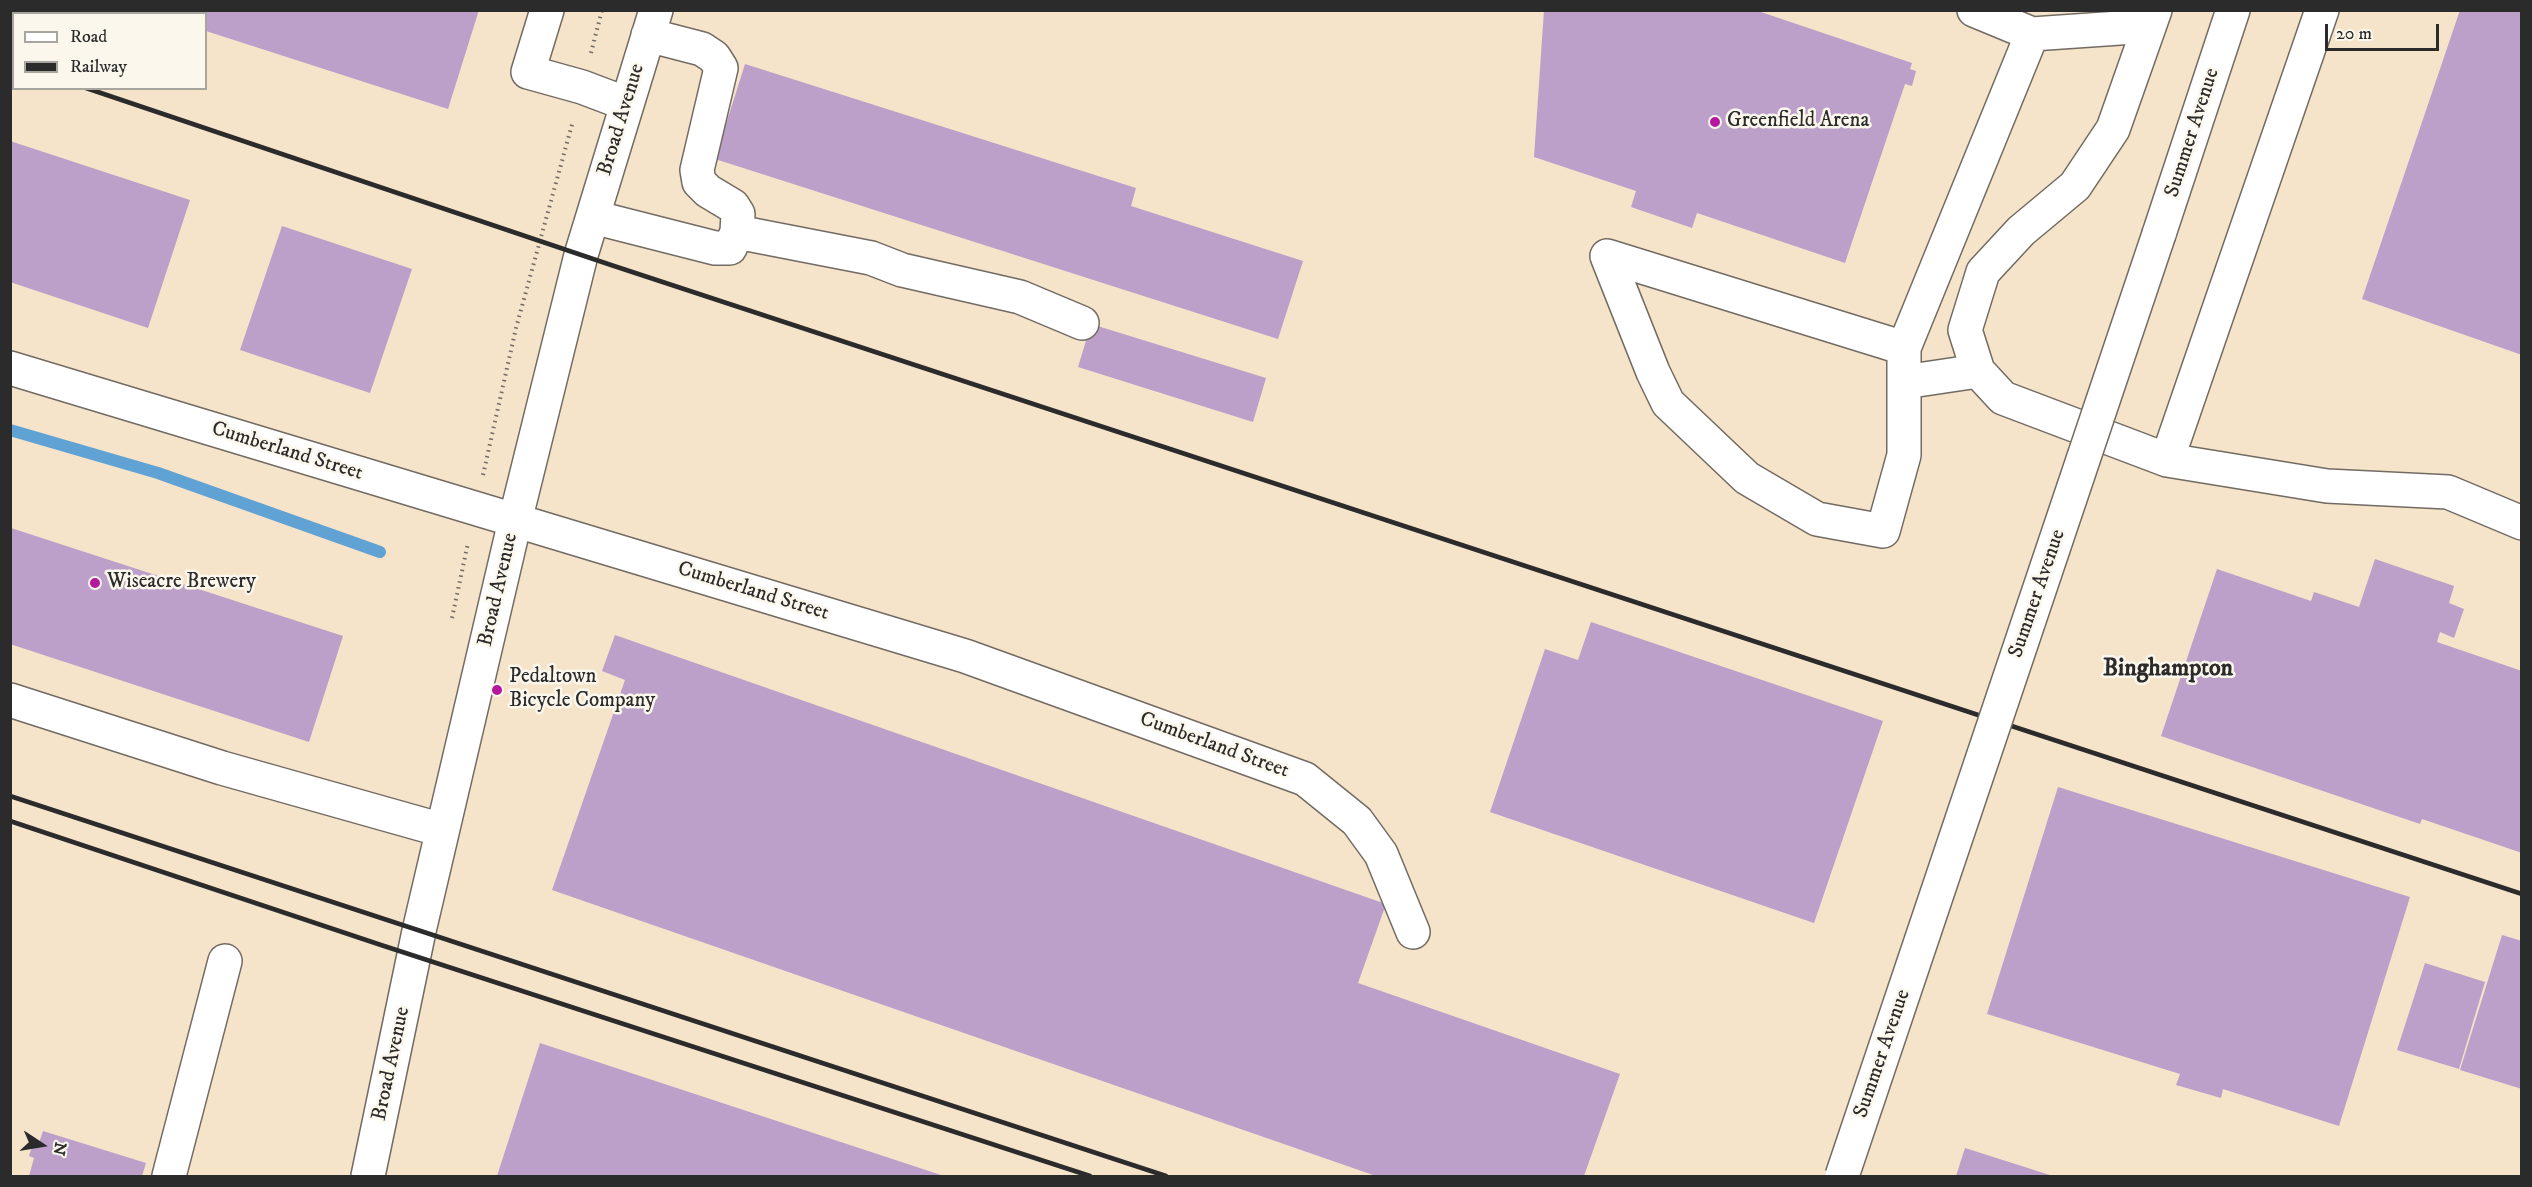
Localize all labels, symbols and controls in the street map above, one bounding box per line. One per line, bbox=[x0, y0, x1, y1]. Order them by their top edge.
legend bbox=[12, 12, 207, 90]
scale bar bbox=[2328, 12, 2442, 50]
text: 20 m bbox=[2336, 23, 2372, 45]
text: Road bbox=[70, 26, 107, 48]
text: Railway bbox=[70, 56, 127, 78]
street label: Broad Avenue bbox=[593, 61, 651, 179]
street label: Summer Avenue bbox=[2160, 65, 2226, 201]
place label: Greenfield Arena bbox=[1727, 109, 1869, 135]
marker: Greenfield Arena bbox=[1708, 115, 1722, 129]
street label: Cumberland Street bbox=[208, 417, 366, 487]
street label: Summer Avenue bbox=[2004, 526, 2072, 662]
street label: Broad Avenue bbox=[474, 531, 524, 649]
street label: Cumberland Street bbox=[674, 557, 832, 627]
place label: Wiseacre Brewery bbox=[107, 570, 256, 596]
marker: Wiseacre Brewery bbox=[88, 576, 102, 590]
district label: Binghampton bbox=[2103, 656, 2233, 684]
place label: Pedaltown Bicycle Company bbox=[509, 665, 655, 715]
marker: Pedaltown Bicycle Company bbox=[490, 683, 504, 697]
street label: Cumberland Street bbox=[1136, 707, 1292, 785]
street label: Summer Avenue bbox=[1849, 986, 1917, 1122]
street label: Broad Avenue bbox=[368, 1005, 416, 1123]
north arrow bbox=[12, 1115, 72, 1175]
text: N bbox=[48, 1140, 71, 1157]

